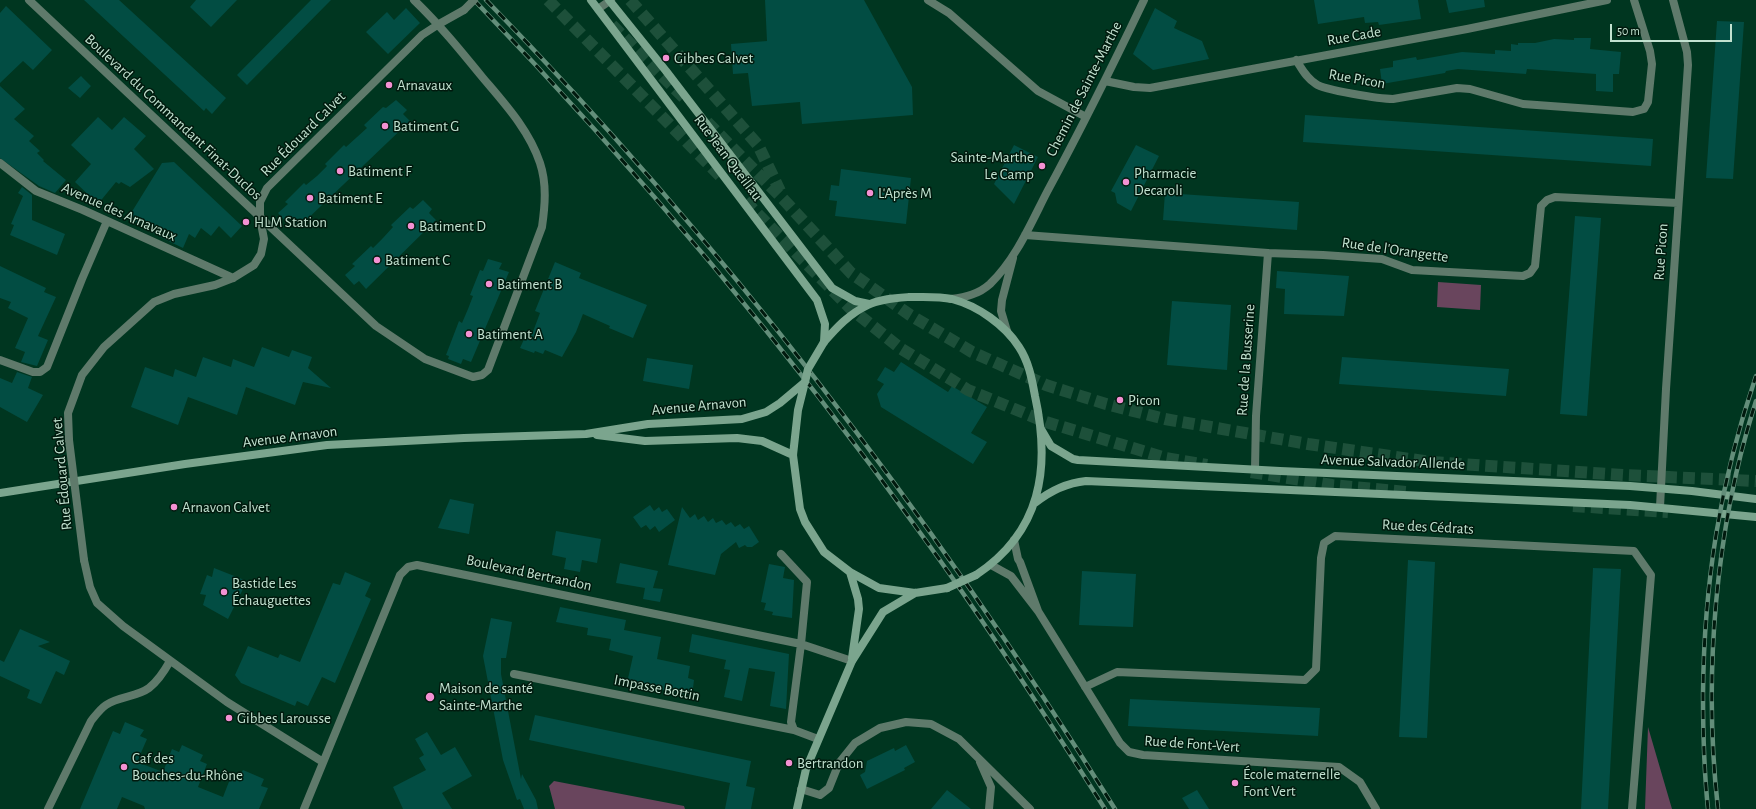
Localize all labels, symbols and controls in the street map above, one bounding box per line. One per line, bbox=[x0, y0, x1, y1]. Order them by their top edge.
scale bar bbox=[1612, 16, 1734, 42]
street label: Chemin de Sainte-Marthe bbox=[1042, 19, 1126, 159]
street label: Rue Cade bbox=[1326, 22, 1382, 50]
text: 50 m bbox=[1617, 25, 1640, 37]
street label: Boulevard du Commandant Finat-Duclos bbox=[81, 30, 265, 204]
place label: Gibbes Calvet bbox=[674, 49, 753, 67]
marker: Gibbes Calvet bbox=[661, 53, 671, 63]
street label: Rue Picon bbox=[1327, 65, 1387, 93]
place label: Arnavaux bbox=[397, 76, 452, 94]
marker: Arnavaux bbox=[384, 80, 394, 90]
street label: Rue Édouard Calvet bbox=[257, 88, 349, 180]
street label: Rue Jean Queillau bbox=[690, 111, 766, 205]
place label: Batiment G bbox=[393, 117, 459, 135]
marker: Batiment G bbox=[380, 121, 390, 131]
place label: Sainte-Marthe Le Camp bbox=[950, 148, 1034, 183]
marker: Sainte-Marthe Le Camp bbox=[1037, 161, 1047, 171]
place label: Batiment F bbox=[348, 162, 412, 180]
place label: Pharmacie Decaroli bbox=[1134, 164, 1196, 199]
marker: Batiment F bbox=[335, 166, 345, 176]
marker: Pharmacie Decaroli bbox=[1121, 177, 1131, 187]
street label: Avenue des Arnavaux bbox=[59, 179, 179, 245]
place label: L'Après M bbox=[878, 184, 932, 202]
marker: L'Après M bbox=[865, 188, 875, 198]
place label: Batiment E bbox=[318, 189, 383, 207]
marker: Batiment E bbox=[305, 193, 315, 203]
place label: HLM Station bbox=[254, 213, 327, 231]
marker: HLM Station bbox=[241, 217, 251, 227]
place label: Batiment D bbox=[419, 217, 486, 235]
marker: Batiment D bbox=[406, 221, 416, 231]
street label: Rue Picon bbox=[1650, 223, 1672, 281]
street label: Rue de l'Orangette bbox=[1341, 234, 1449, 266]
place label: Batiment C bbox=[385, 251, 450, 269]
marker: Batiment C bbox=[372, 255, 382, 265]
place label: Batiment B bbox=[497, 275, 562, 293]
marker: Batiment B bbox=[484, 279, 494, 289]
street label: Rue de la Busserine bbox=[1233, 303, 1259, 417]
place label: Batiment A bbox=[477, 325, 543, 343]
marker: Batiment A bbox=[464, 329, 474, 339]
place label: Picon bbox=[1128, 391, 1160, 409]
street label: Avenue Arnavon bbox=[651, 393, 747, 419]
marker: Picon bbox=[1115, 395, 1125, 405]
street label: Rue Édouard Calvet bbox=[48, 417, 76, 531]
street label: Avenue Arnavon bbox=[242, 422, 338, 452]
street label: Avenue Salvador Allende bbox=[1321, 450, 1465, 474]
place label: Arnavon Calvet bbox=[182, 498, 270, 516]
marker: Arnavon Calvet bbox=[169, 502, 179, 512]
street label: Rue des Cédrats bbox=[1382, 516, 1474, 538]
street label: Boulevard Bertrandon bbox=[465, 551, 593, 595]
place label: Bastide Les Échauguettes bbox=[232, 574, 311, 609]
marker: Bastide Les Échauguettes bbox=[219, 587, 229, 597]
street label: Impasse Bottin bbox=[613, 671, 701, 705]
place label: Maison de santé Sainte-Marthe bbox=[439, 679, 533, 714]
marker: Maison de santé Sainte-Marthe bbox=[424, 691, 436, 703]
place label: Gibbes Larousse bbox=[237, 709, 331, 727]
marker: Gibbes Larousse bbox=[224, 713, 234, 723]
street label: Rue de Font-Vert bbox=[1144, 732, 1240, 756]
place label: Caf des Bouches-du-Rhône bbox=[132, 749, 243, 784]
place label: Bertrandon bbox=[797, 754, 863, 772]
marker: Bertrandon bbox=[784, 758, 794, 768]
marker: Caf des Bouches-du-Rhône bbox=[119, 762, 129, 772]
place label: École maternelle Font Vert bbox=[1243, 765, 1340, 800]
marker: École maternelle Font Vert bbox=[1230, 778, 1240, 788]

